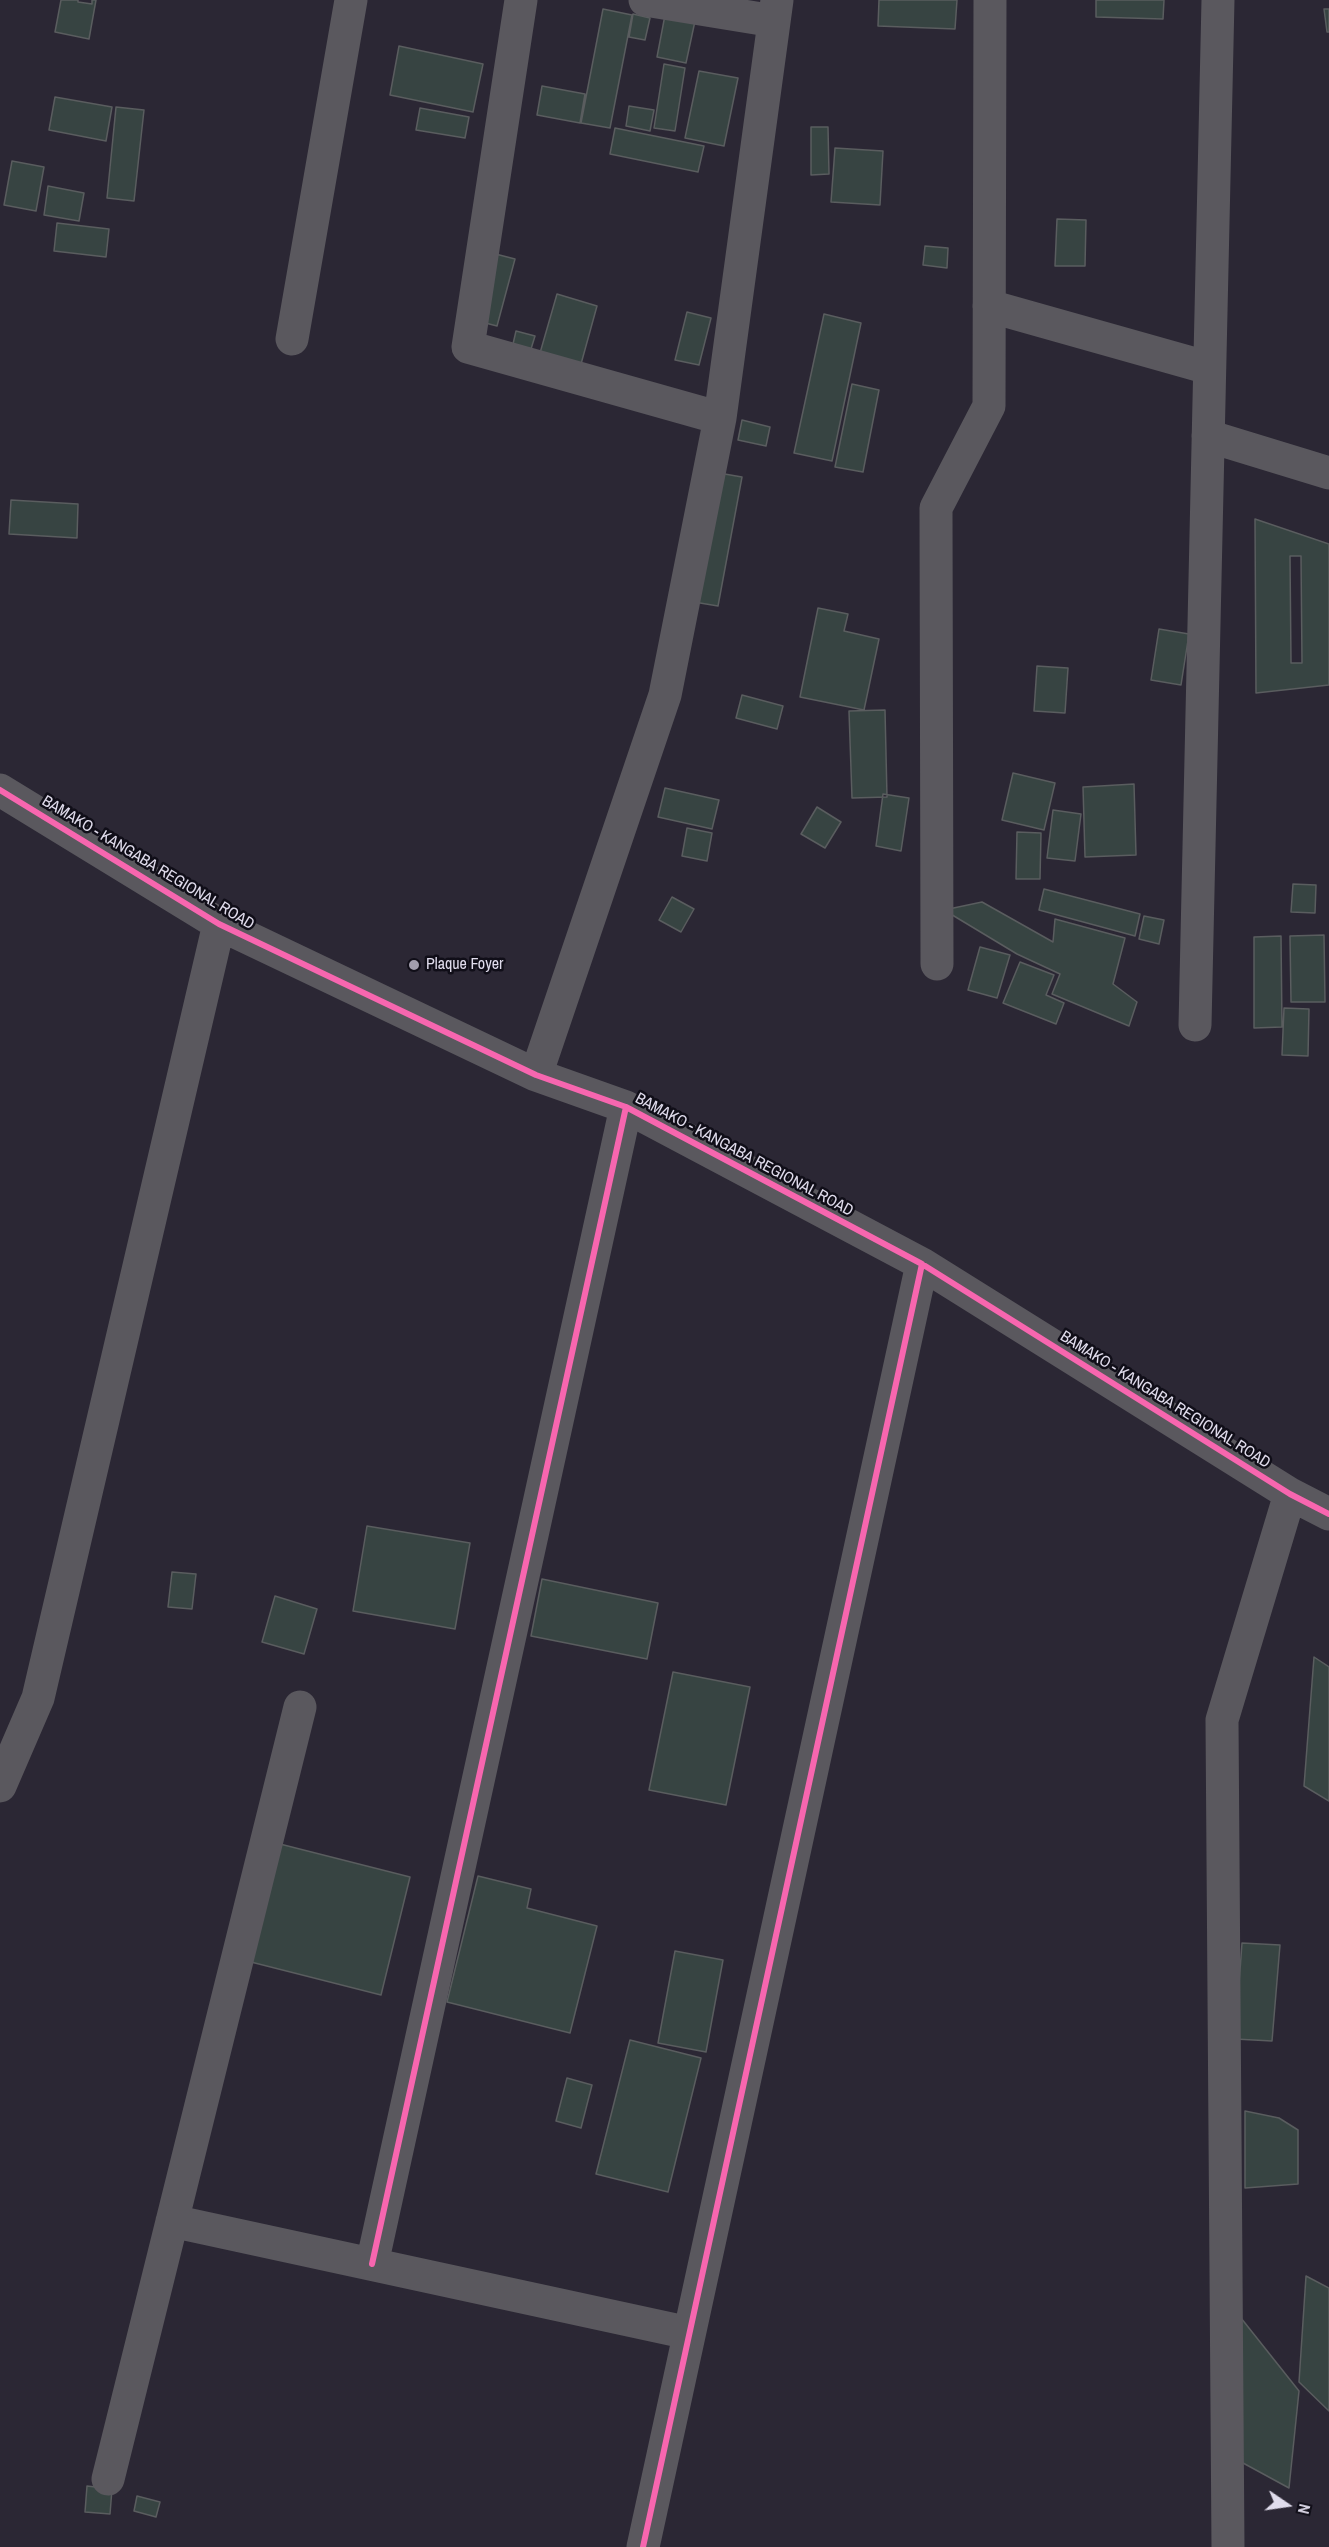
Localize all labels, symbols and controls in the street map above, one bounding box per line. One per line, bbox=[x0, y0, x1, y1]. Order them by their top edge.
street label: BAMAKO - KANGABA REGIONAL ROAD bbox=[38, 792, 258, 934]
place label: Plaque Foyer bbox=[426, 955, 503, 975]
marker: Plaque Foyer bbox=[407, 958, 421, 972]
street label: BAMAKO - KANGABA REGIONAL ROAD bbox=[632, 1089, 856, 1221]
street label: BAMAKO - KANGABA REGIONAL ROAD bbox=[1056, 1327, 1274, 1473]
north arrow bbox=[1257, 2475, 1317, 2535]
text: N bbox=[1293, 2502, 1316, 2516]

